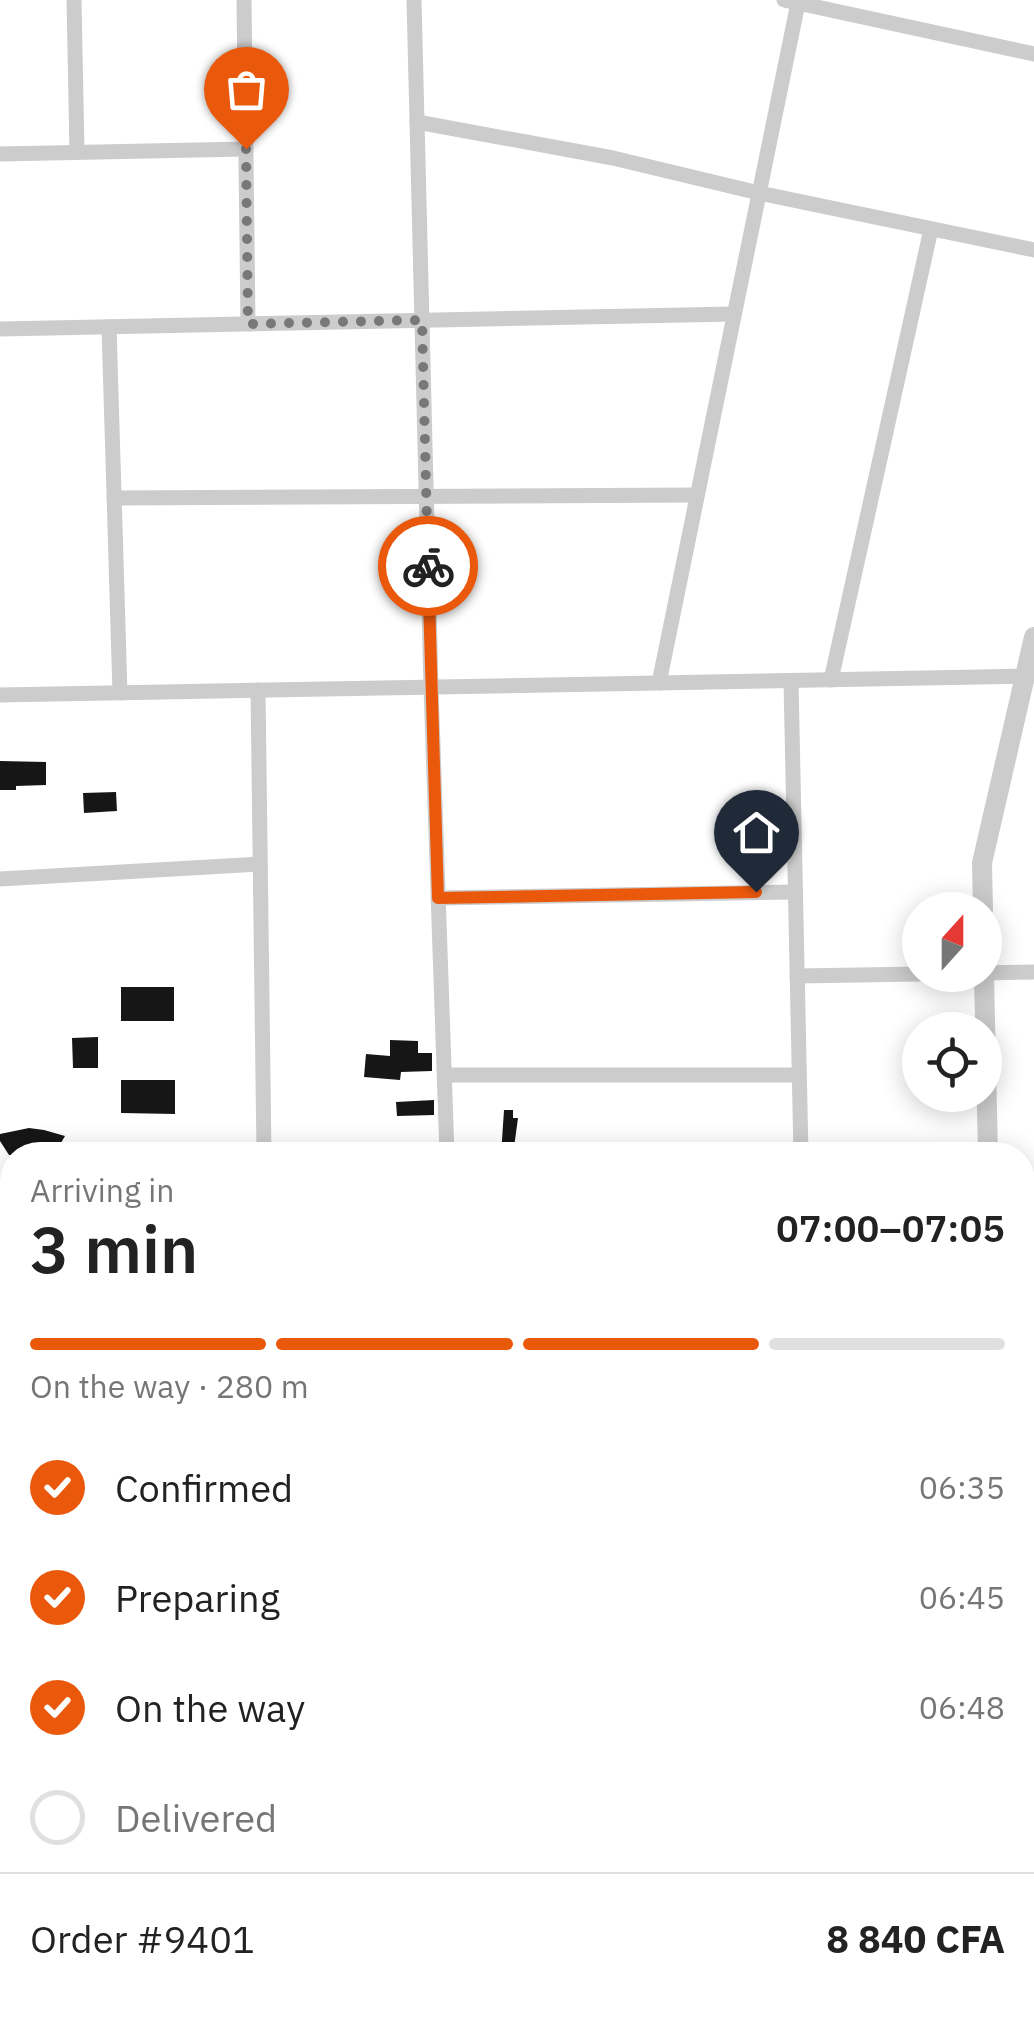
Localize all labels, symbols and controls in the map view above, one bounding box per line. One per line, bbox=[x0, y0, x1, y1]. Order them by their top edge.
pin bbox=[204, 47, 289, 150]
icon: bag bbox=[219, 62, 274, 117]
courier bbox=[378, 516, 478, 616]
icon: bike bbox=[401, 539, 456, 594]
pin bbox=[714, 790, 799, 893]
icon: home bbox=[729, 805, 784, 860]
north arrow bbox=[902, 892, 1002, 992]
map controls bbox=[902, 892, 1002, 1112]
button: locate bbox=[902, 1012, 1002, 1112]
text: Arriving in bbox=[30, 1169, 175, 1211]
text: 07:00–07:05 bbox=[776, 1203, 1005, 1252]
text: 3 min bbox=[30, 1206, 198, 1291]
text: On the way · 280 m bbox=[30, 1365, 309, 1407]
icon: check bbox=[30, 1460, 85, 1515]
text: Confirmed bbox=[115, 1463, 293, 1512]
text: 06:35 bbox=[919, 1466, 1005, 1508]
icon: check bbox=[30, 1570, 85, 1625]
text: Preparing bbox=[115, 1573, 280, 1622]
text: 06:45 bbox=[919, 1576, 1005, 1618]
icon: check bbox=[30, 1680, 85, 1735]
text: On the way bbox=[115, 1683, 305, 1732]
text: 06:48 bbox=[919, 1686, 1005, 1728]
text: Delivered bbox=[115, 1793, 277, 1842]
text: Order #9401 bbox=[30, 1914, 255, 1963]
text: 8 840 CFA bbox=[826, 1914, 1005, 1963]

